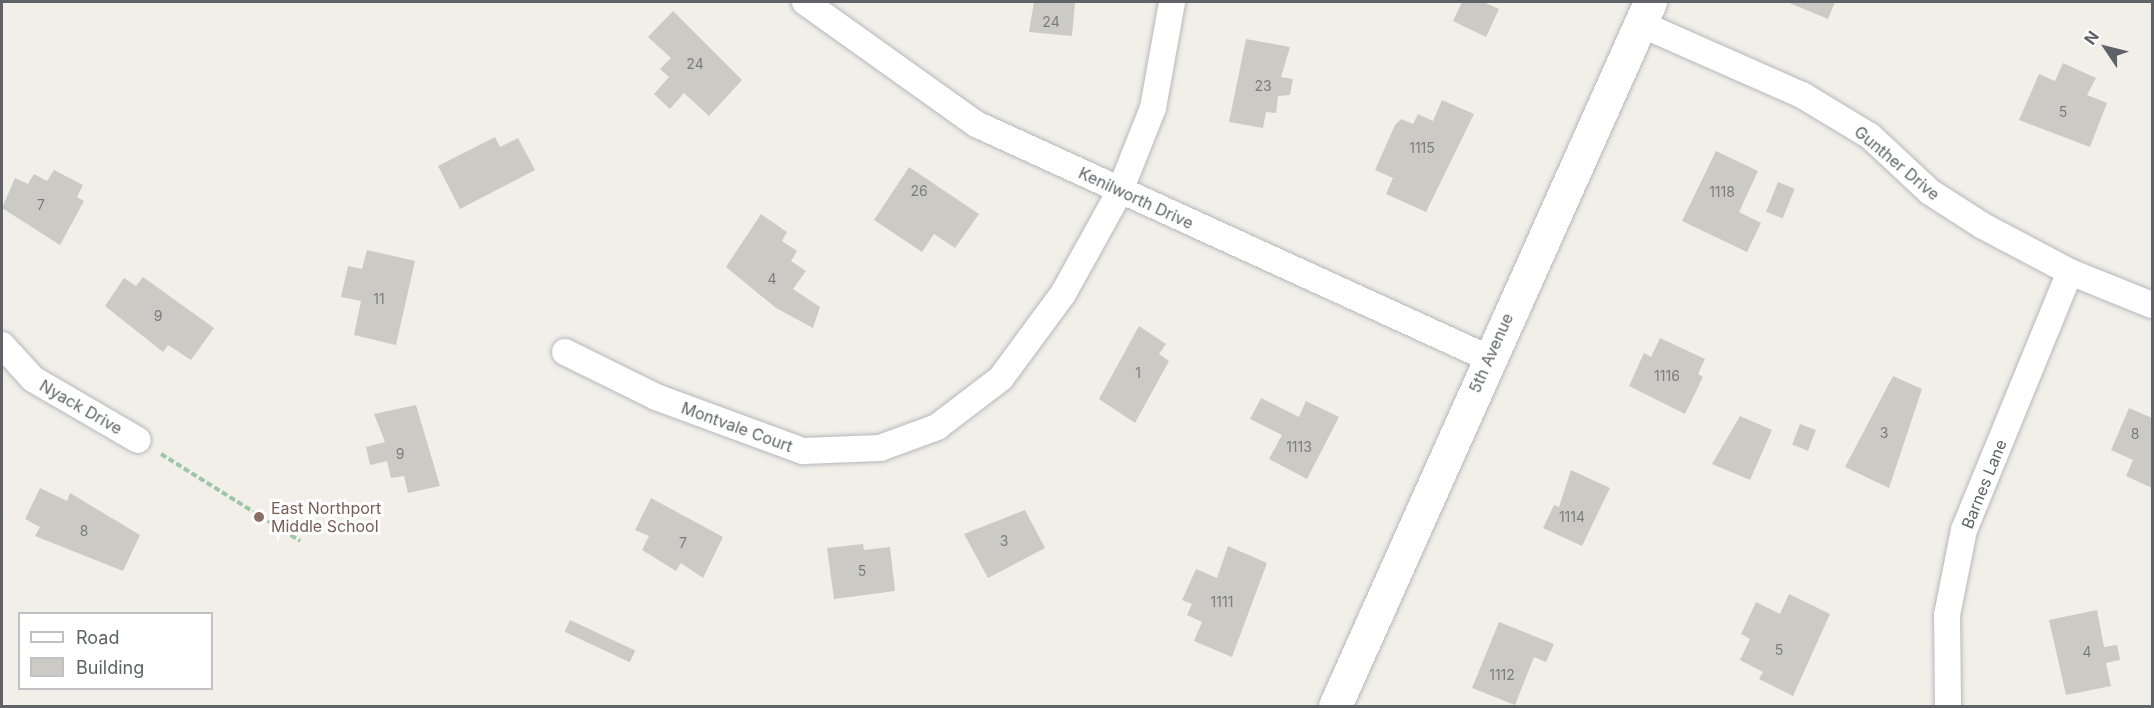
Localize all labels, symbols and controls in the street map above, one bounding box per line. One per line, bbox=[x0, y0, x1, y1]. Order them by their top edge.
house number: 24 bbox=[1042, 14, 1060, 30]
north arrow bbox=[2076, 18, 2136, 78]
text: N bbox=[2080, 27, 2103, 48]
house number: 24 bbox=[686, 56, 704, 72]
house number: 23 bbox=[1254, 78, 1272, 94]
house number: 5 bbox=[2059, 104, 2067, 120]
street label: Gunther Drive bbox=[1851, 122, 1943, 204]
house number: 1115 bbox=[1409, 140, 1435, 156]
street label: Kenilworth Drive bbox=[1076, 163, 1196, 233]
house number: 26 bbox=[910, 183, 928, 199]
house number: 1118 bbox=[1709, 184, 1735, 200]
house number: 7 bbox=[37, 197, 45, 213]
house number: 4 bbox=[767, 271, 777, 287]
house number: 11 bbox=[373, 291, 385, 307]
house number: 9 bbox=[154, 308, 162, 324]
street label: 5th Avenue bbox=[1465, 310, 1517, 396]
house number: 1 bbox=[1135, 365, 1141, 381]
house number: 1116 bbox=[1654, 368, 1680, 384]
street label: Nyack Drive bbox=[36, 376, 126, 438]
street label: Montvale Court bbox=[679, 398, 795, 456]
house number: 3 bbox=[1880, 425, 1888, 441]
house number: 8 bbox=[2131, 426, 2139, 442]
street label: Barnes Lane bbox=[1957, 437, 2011, 531]
house number: 1113 bbox=[1286, 439, 1312, 455]
house number: 9 bbox=[396, 446, 404, 462]
place label: East Northport Middle School bbox=[271, 498, 381, 536]
house number: 1114 bbox=[1559, 509, 1585, 525]
marker: East Northport Middle School bbox=[252, 510, 266, 524]
house number: 8 bbox=[80, 523, 88, 539]
house number: 3 bbox=[1000, 533, 1008, 549]
house number: 7 bbox=[679, 535, 687, 551]
house number: 5 bbox=[858, 563, 866, 579]
house number: 1111 bbox=[1211, 594, 1233, 610]
legend bbox=[18, 612, 213, 690]
text: Road bbox=[76, 627, 119, 648]
house number: 5 bbox=[1775, 642, 1783, 658]
house number: 4 bbox=[2082, 644, 2092, 660]
text: Building bbox=[76, 657, 144, 678]
house number: 1112 bbox=[1489, 667, 1515, 683]

